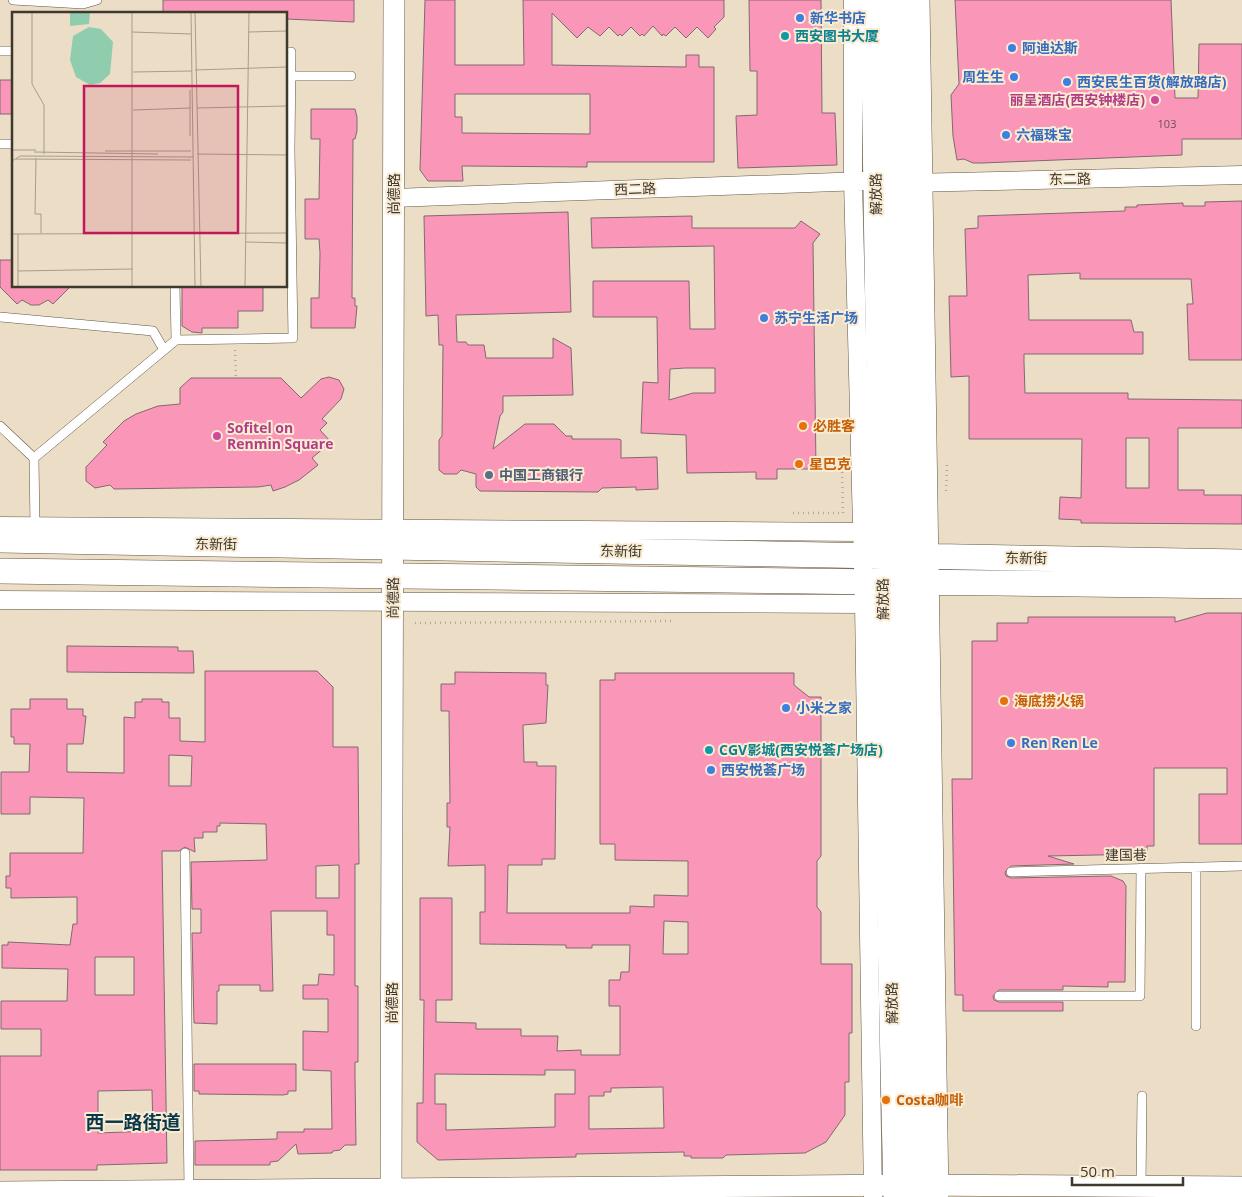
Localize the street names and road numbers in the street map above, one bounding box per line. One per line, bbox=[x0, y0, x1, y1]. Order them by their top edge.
street label: 东二路 bbox=[1049, 169, 1091, 188]
street label: 尚德路 bbox=[384, 173, 403, 215]
street label: 解放路 bbox=[866, 173, 885, 215]
street label: 西二路 bbox=[614, 178, 656, 199]
street label: 东新街 bbox=[195, 534, 237, 553]
street label: 东新街 bbox=[600, 541, 642, 560]
street label: 东新街 bbox=[1005, 548, 1047, 567]
street label: 尚德路 bbox=[383, 577, 402, 619]
street label: 解放路 bbox=[873, 578, 892, 620]
street label: 建国巷 bbox=[1105, 845, 1147, 864]
street label: 尚德路 bbox=[382, 982, 401, 1024]
street label: 解放路 bbox=[882, 982, 901, 1024]

